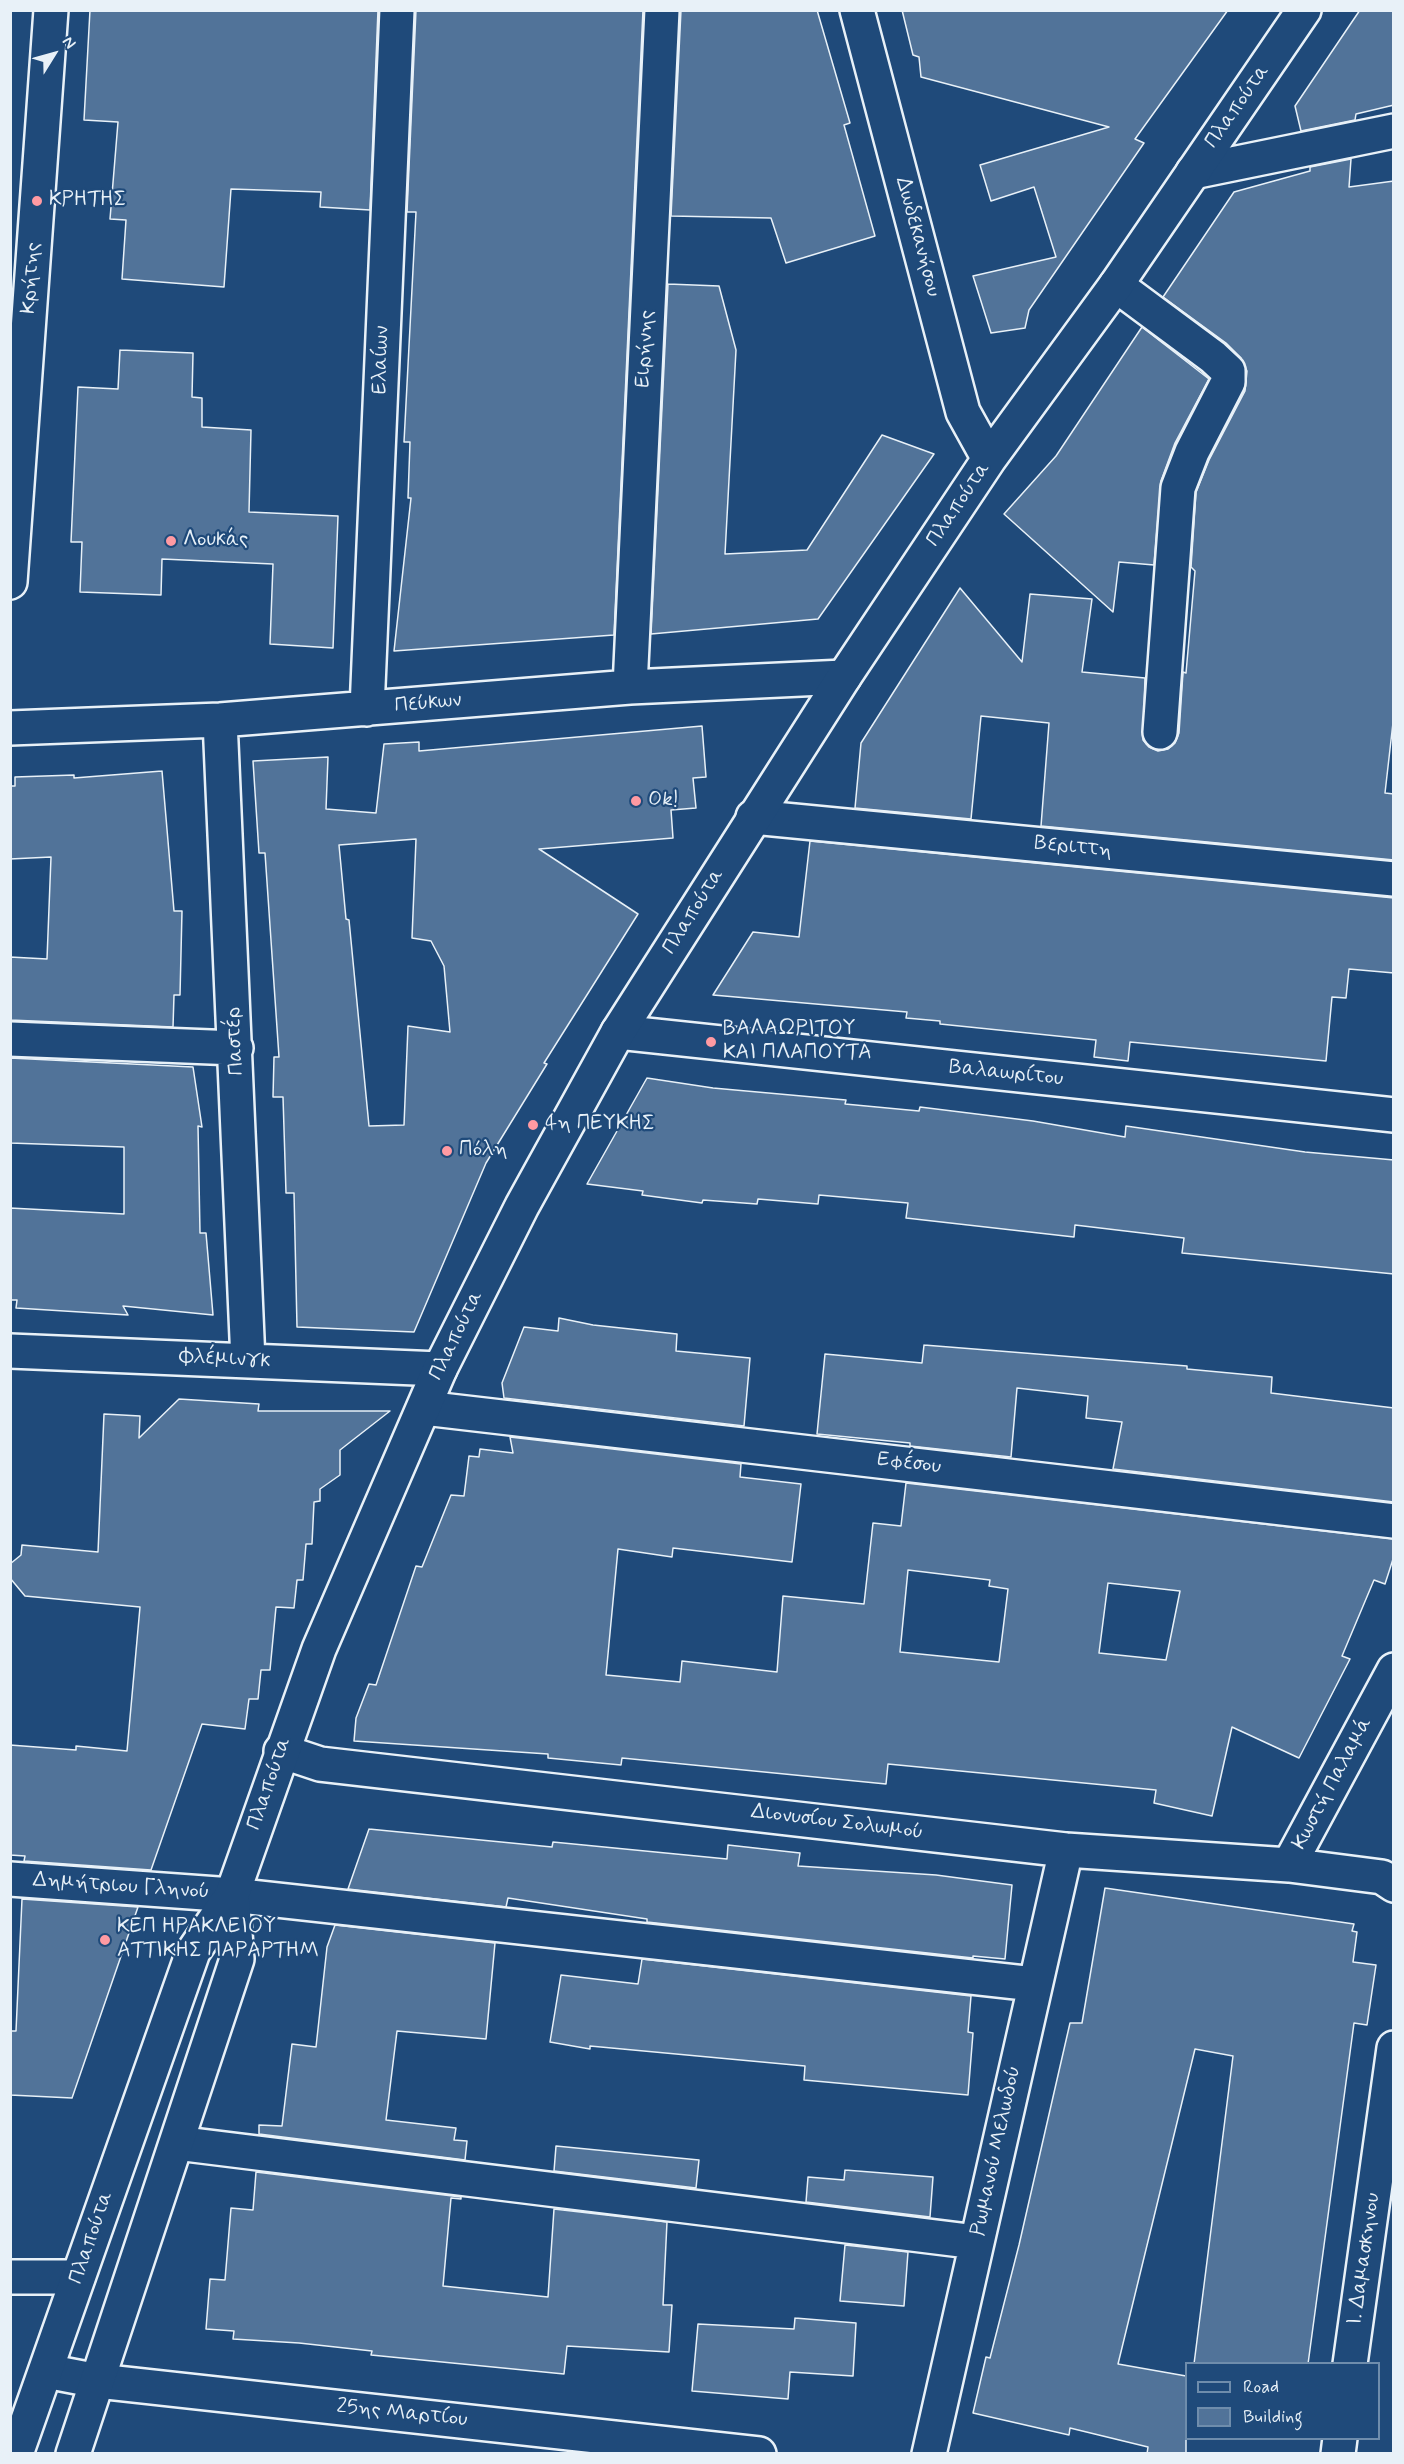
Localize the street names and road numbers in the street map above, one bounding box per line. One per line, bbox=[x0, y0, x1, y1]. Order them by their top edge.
street label: Πλαπούτα bbox=[1200, 60, 1276, 154]
street label: Δωδεκανήσου bbox=[889, 174, 945, 300]
street label: Κρήτης bbox=[17, 241, 47, 315]
street label: Ειρήνης bbox=[631, 310, 661, 388]
street label: Ελαίων bbox=[368, 325, 396, 395]
street label: Πλαπούτα bbox=[922, 458, 996, 552]
street label: Πεύκων bbox=[393, 689, 463, 719]
street label: Βεριττη bbox=[1033, 831, 1113, 865]
street label: Πλαπούτα bbox=[658, 864, 730, 960]
street label: Παστέρ bbox=[222, 1006, 250, 1076]
street label: Βαλαωρίτου bbox=[948, 1055, 1064, 1093]
street label: Πλαπούτα bbox=[425, 1287, 489, 1385]
street label: Φλέμινγκ bbox=[179, 1345, 271, 1375]
street label: Εφέσου bbox=[876, 1448, 942, 1480]
street label: Κωστή Παλαμά bbox=[1288, 1714, 1378, 1854]
street label: Πλαπούτα bbox=[242, 1734, 298, 1834]
street label: Διονυσίου Σολωμού bbox=[749, 1800, 925, 1846]
street label: Δημήτριου Γληνού bbox=[32, 1868, 210, 1906]
street label: Ρωμανού Μελωδού bbox=[967, 2064, 1027, 2238]
street label: Πλαπούτα bbox=[64, 2188, 120, 2288]
street label: Ι. Δαμασκηνου bbox=[1343, 2191, 1387, 2327]
street label: 25ης Μαρτίου bbox=[335, 2395, 469, 2433]

